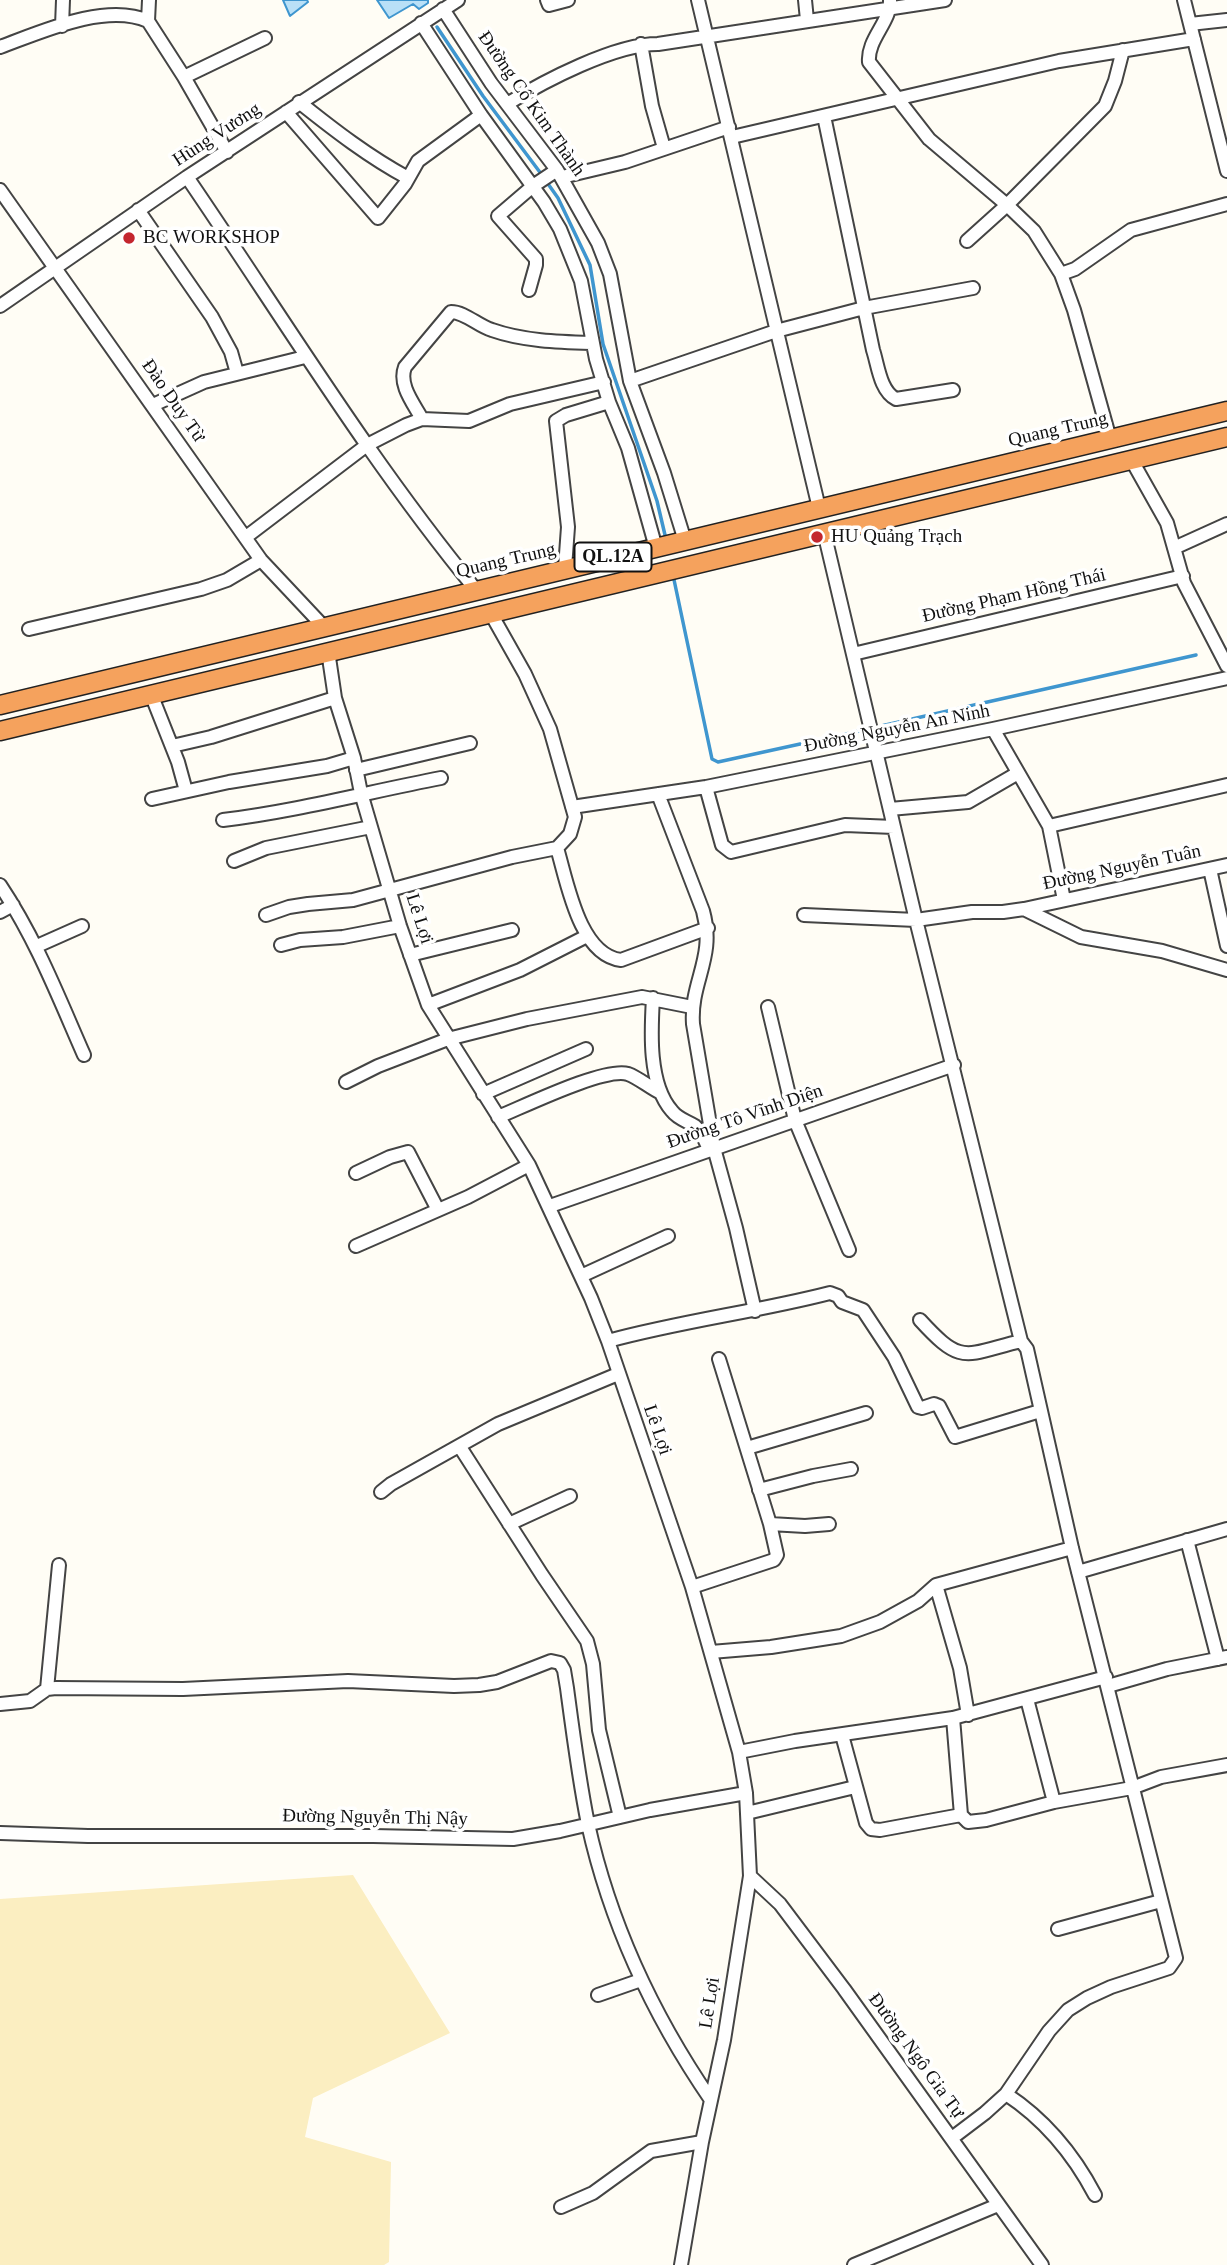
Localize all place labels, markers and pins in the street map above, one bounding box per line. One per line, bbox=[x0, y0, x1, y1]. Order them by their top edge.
place label: BC WORKSHOP bbox=[143, 227, 280, 249]
marker: BC WORKSHOP bbox=[121, 230, 137, 246]
place label: HU Quảng Trạch bbox=[831, 526, 962, 548]
marker: HU Quảng Trạch bbox=[809, 529, 825, 545]

